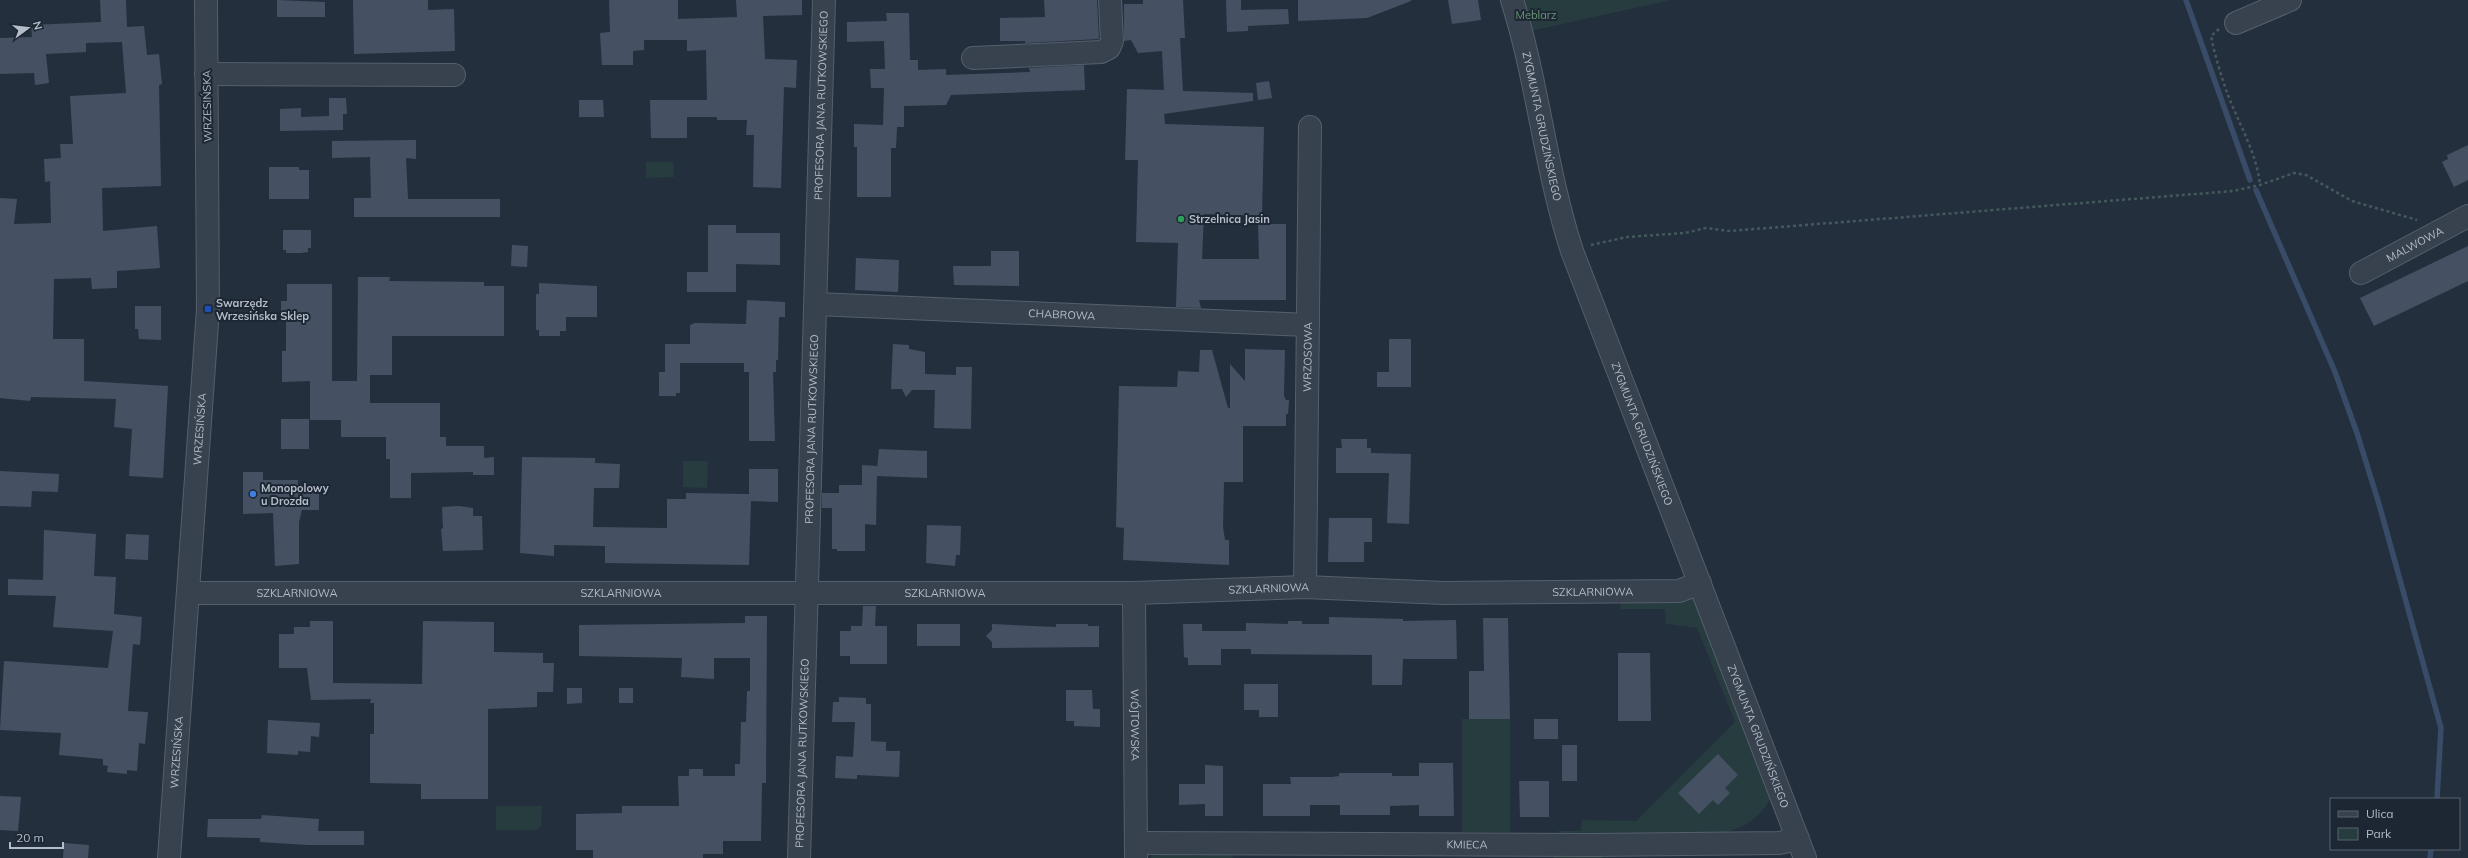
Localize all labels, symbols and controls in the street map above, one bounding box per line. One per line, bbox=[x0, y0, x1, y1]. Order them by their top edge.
north arrow bbox=[8, 8, 48, 48]
park label: Meblarz bbox=[1516, 8, 1557, 22]
street label: PROFESORA JANA RUTKOWSKIEGO bbox=[811, 10, 831, 200]
text: N bbox=[30, 20, 45, 31]
street label: ZYGMUNTA GRUDZIŃSKIEGO bbox=[1519, 50, 1565, 203]
street label: WRZESIŃSKA bbox=[199, 70, 215, 142]
place label: Strzelnica Jasin bbox=[1189, 212, 1270, 226]
marker: Strzelnica Jasin bbox=[1176, 214, 1186, 224]
street label: MALWOWA bbox=[2384, 223, 2446, 265]
place label: Swarzędz Wrzesińska Sklep bbox=[216, 296, 309, 323]
marker: Swarzędz Wrzesińska Sklep bbox=[203, 304, 213, 314]
street label: CHABROWA bbox=[1028, 306, 1096, 323]
street label: WRZOSOWA bbox=[1300, 322, 1315, 392]
street label: PROFESORA JANA RUTKOWSKIEGO bbox=[802, 334, 821, 524]
street label: ZYGMUNTA GRUDZIŃSKIEGO bbox=[1608, 360, 1676, 507]
street label: WRZESIŃSKA bbox=[190, 393, 209, 466]
place label: Monopolowy u Drozda bbox=[261, 481, 329, 508]
marker: Monopolowy u Drozda bbox=[248, 489, 258, 499]
street label: SZKLARNIOWA bbox=[1228, 580, 1310, 597]
street label: SZKLARNIOWA bbox=[1552, 584, 1633, 599]
street label: SZKLARNIOWA bbox=[257, 586, 337, 600]
street label: SZKLARNIOWA bbox=[581, 586, 661, 600]
street label: SZKLARNIOWA bbox=[905, 586, 985, 600]
street label: PROFESORA JANA RUTKOWSKIEGO bbox=[792, 658, 812, 848]
street label: ZYGMUNTA GRUDZIŃSKIEGO bbox=[1724, 663, 1792, 810]
street label: WÓJTOWSKA bbox=[1128, 689, 1142, 761]
street label: WRZESIŃSKA bbox=[167, 716, 186, 789]
legend bbox=[2330, 798, 2460, 850]
text: Ulica bbox=[2366, 806, 2394, 821]
scale bar bbox=[10, 824, 63, 850]
text: Park bbox=[2366, 826, 2392, 841]
text: 20 m bbox=[16, 830, 44, 845]
street label: KMIECA bbox=[1446, 837, 1488, 852]

